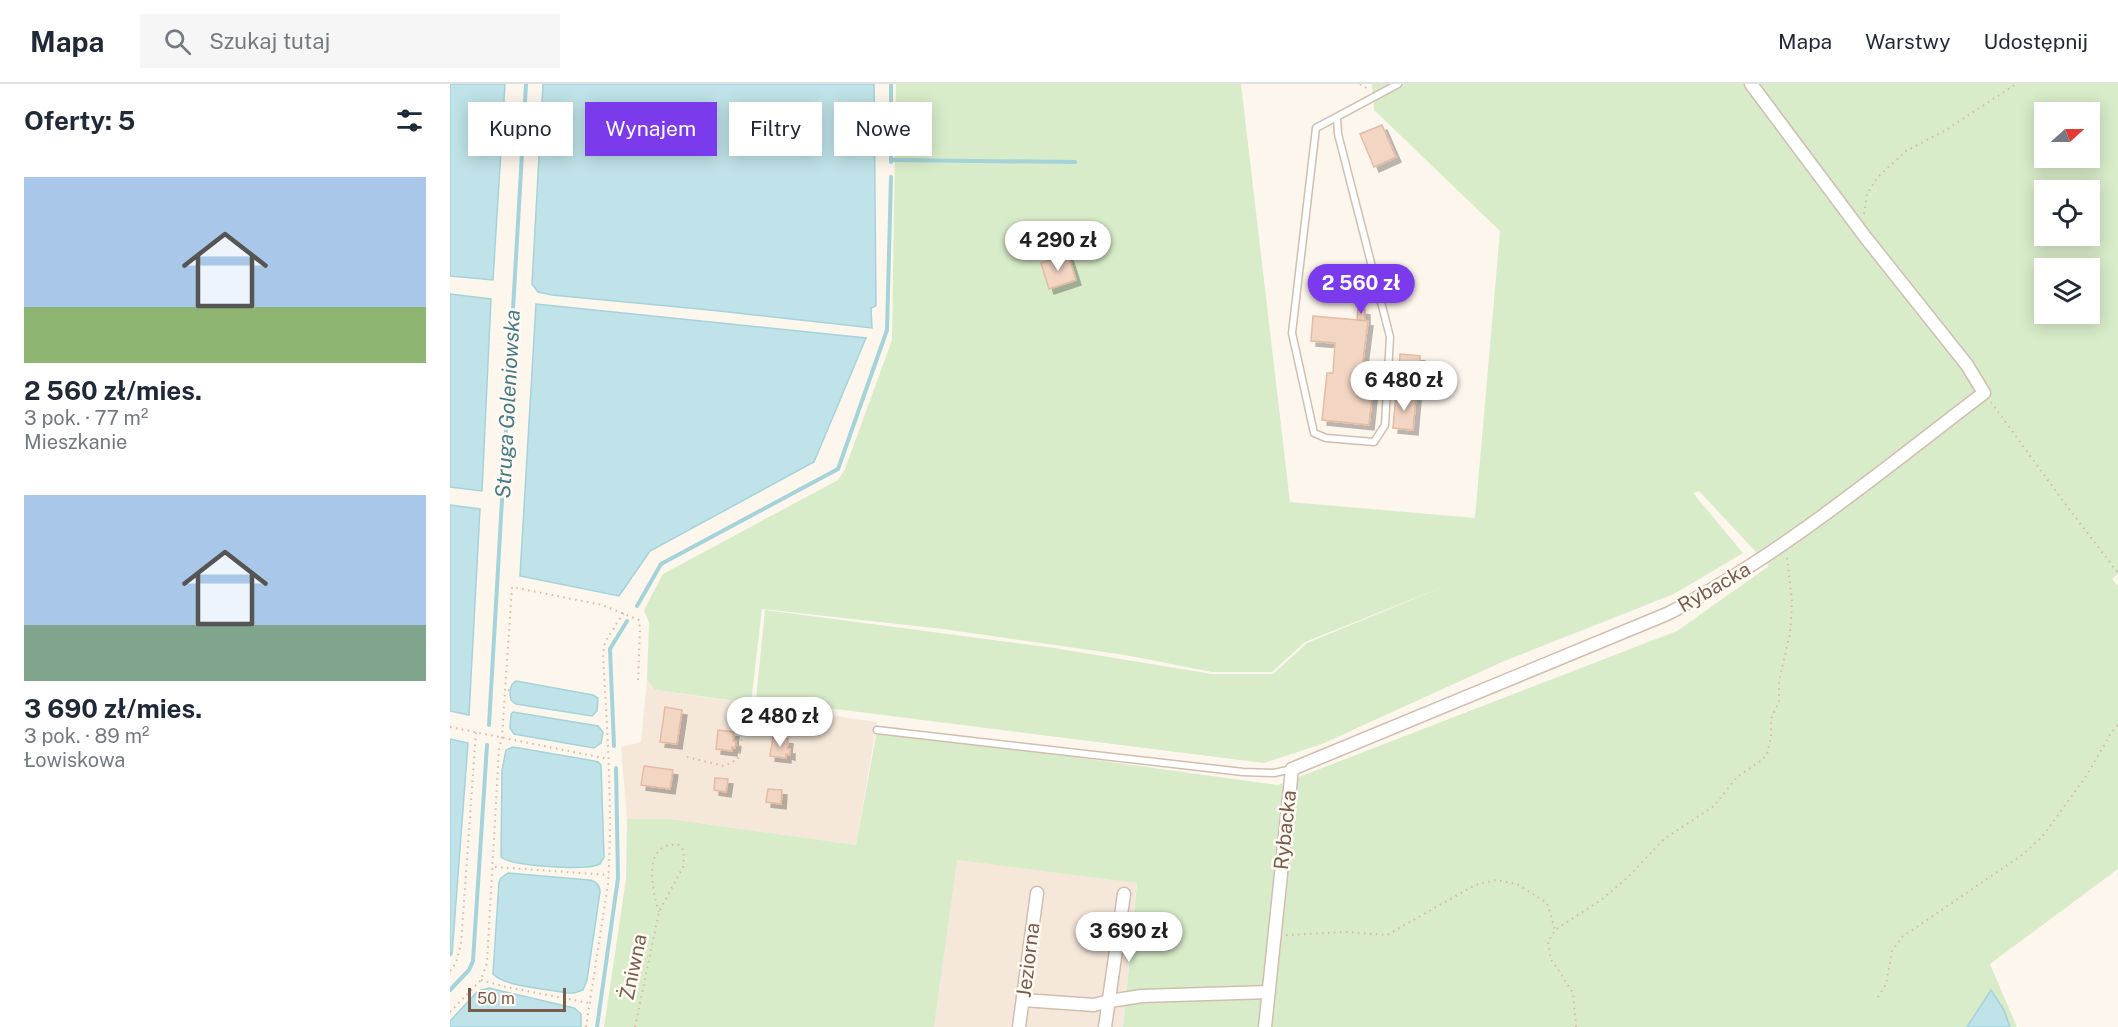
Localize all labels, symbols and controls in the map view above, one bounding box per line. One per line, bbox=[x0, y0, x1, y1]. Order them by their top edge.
search box bbox=[140, 14, 560, 68]
text: Mapa bbox=[30, 25, 104, 58]
icon: search bbox=[161, 25, 194, 58]
text: Szukaj tutaj bbox=[209, 28, 330, 54]
text: Mapa bbox=[1778, 29, 1832, 54]
text: Warstwy bbox=[1865, 29, 1950, 54]
text: Udostępnij bbox=[1983, 29, 2088, 54]
chip: Kupno bbox=[468, 102, 573, 156]
chip: Wynajem bbox=[585, 102, 717, 156]
chip: Filtry bbox=[729, 102, 822, 156]
chip: Nowe bbox=[834, 102, 932, 156]
north arrow bbox=[2034, 102, 2100, 168]
map controls bbox=[2034, 102, 2100, 324]
icon: filters bbox=[393, 104, 426, 137]
text: Oferty: 5 bbox=[24, 105, 135, 136]
button: locate bbox=[2034, 180, 2100, 246]
icon: home bbox=[171, 216, 279, 324]
pin: 4 290 zł bbox=[996, 221, 1120, 272]
text: 4 290 zł bbox=[1019, 228, 1097, 252]
button: layers bbox=[2034, 258, 2100, 324]
pin: 2 560 zł bbox=[1299, 264, 1423, 315]
text: 2 560 zł bbox=[1322, 271, 1400, 295]
water label: Struga Goleniowska bbox=[490, 309, 525, 499]
pin: 6 480 zł bbox=[1342, 361, 1466, 412]
text: 6 480 zł bbox=[1365, 368, 1443, 392]
text: 2 560 zł/mies. bbox=[24, 375, 202, 406]
text: 3 pok. · 77 m² bbox=[24, 406, 148, 430]
text: Mieszkanie bbox=[24, 430, 127, 454]
icon: home bbox=[171, 534, 279, 642]
street label: Rybacka bbox=[1673, 557, 1755, 617]
text: 3 690 zł/mies. bbox=[24, 693, 202, 724]
pin: 2 480 zł bbox=[718, 697, 842, 748]
text: 2 480 zł bbox=[741, 704, 819, 728]
text: 3 pok. · 89 m² bbox=[24, 724, 149, 748]
text: Łowiskowa bbox=[24, 748, 125, 772]
street label: Rybacka bbox=[1269, 789, 1301, 871]
pin: 3 690 zł bbox=[1067, 912, 1191, 963]
text: 3 690 zł bbox=[1090, 919, 1168, 943]
street label: Jeziorna bbox=[1012, 921, 1044, 999]
street label: Żniwna bbox=[614, 932, 652, 1002]
scale bar bbox=[468, 985, 566, 1012]
text: 50 m bbox=[477, 989, 515, 1008]

